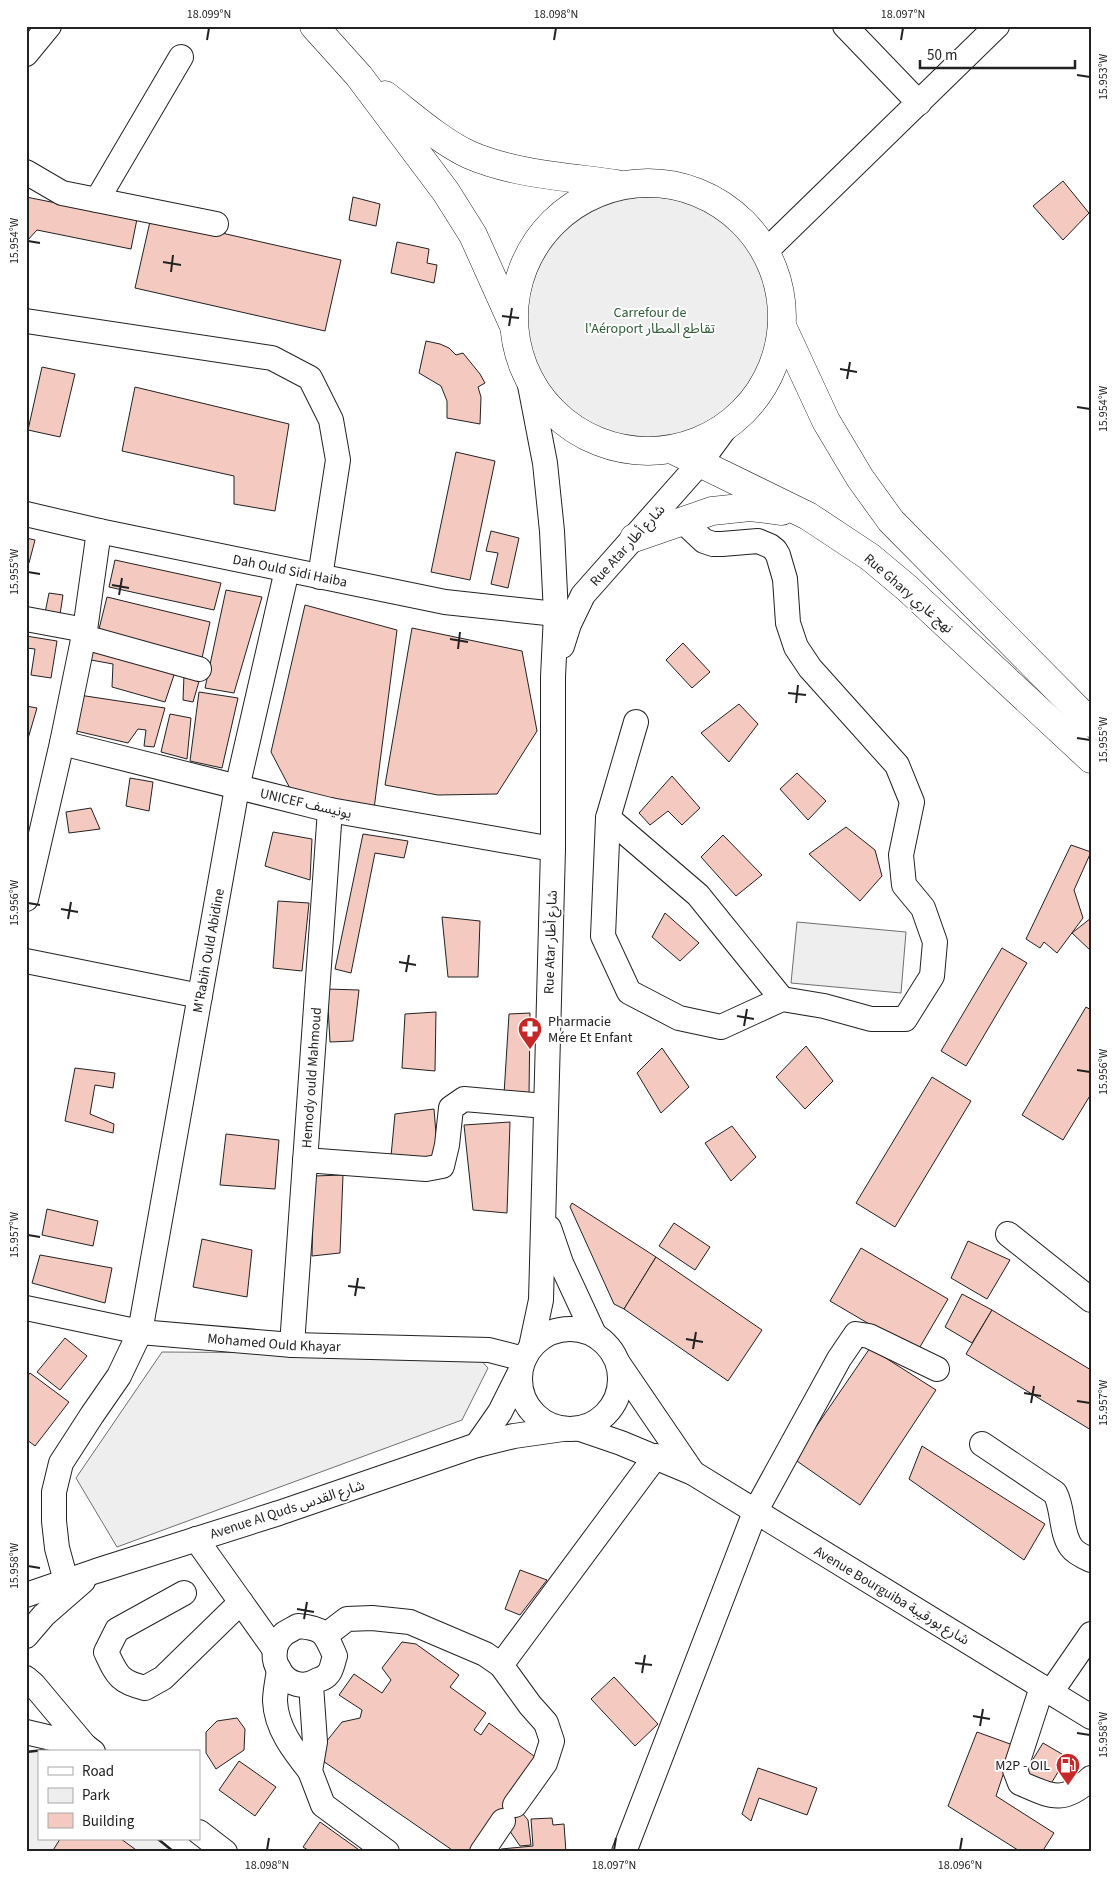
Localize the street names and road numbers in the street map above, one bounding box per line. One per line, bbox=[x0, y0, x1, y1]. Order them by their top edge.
street label: Rue Atar شارع أطار bbox=[586, 500, 670, 591]
street label: Rue Ghary نهج غاري bbox=[859, 549, 958, 639]
street label: Dah Ould Sidi Haiba bbox=[231, 550, 349, 593]
street label: UNICEF يونيسف bbox=[258, 784, 354, 824]
street label: M'Rabih Ould Abidine bbox=[188, 887, 230, 1015]
street label: Rue Atar شارع أطار bbox=[539, 890, 563, 994]
street label: Hemody ould Mahmoud bbox=[297, 1007, 327, 1149]
street label: Mohamed Ould Khayar bbox=[206, 1329, 341, 1357]
street label: Avenue Al Quds شارع القدس bbox=[207, 1475, 367, 1544]
street label: Avenue Bourguiba شارع بورقيبة bbox=[810, 1541, 973, 1650]

